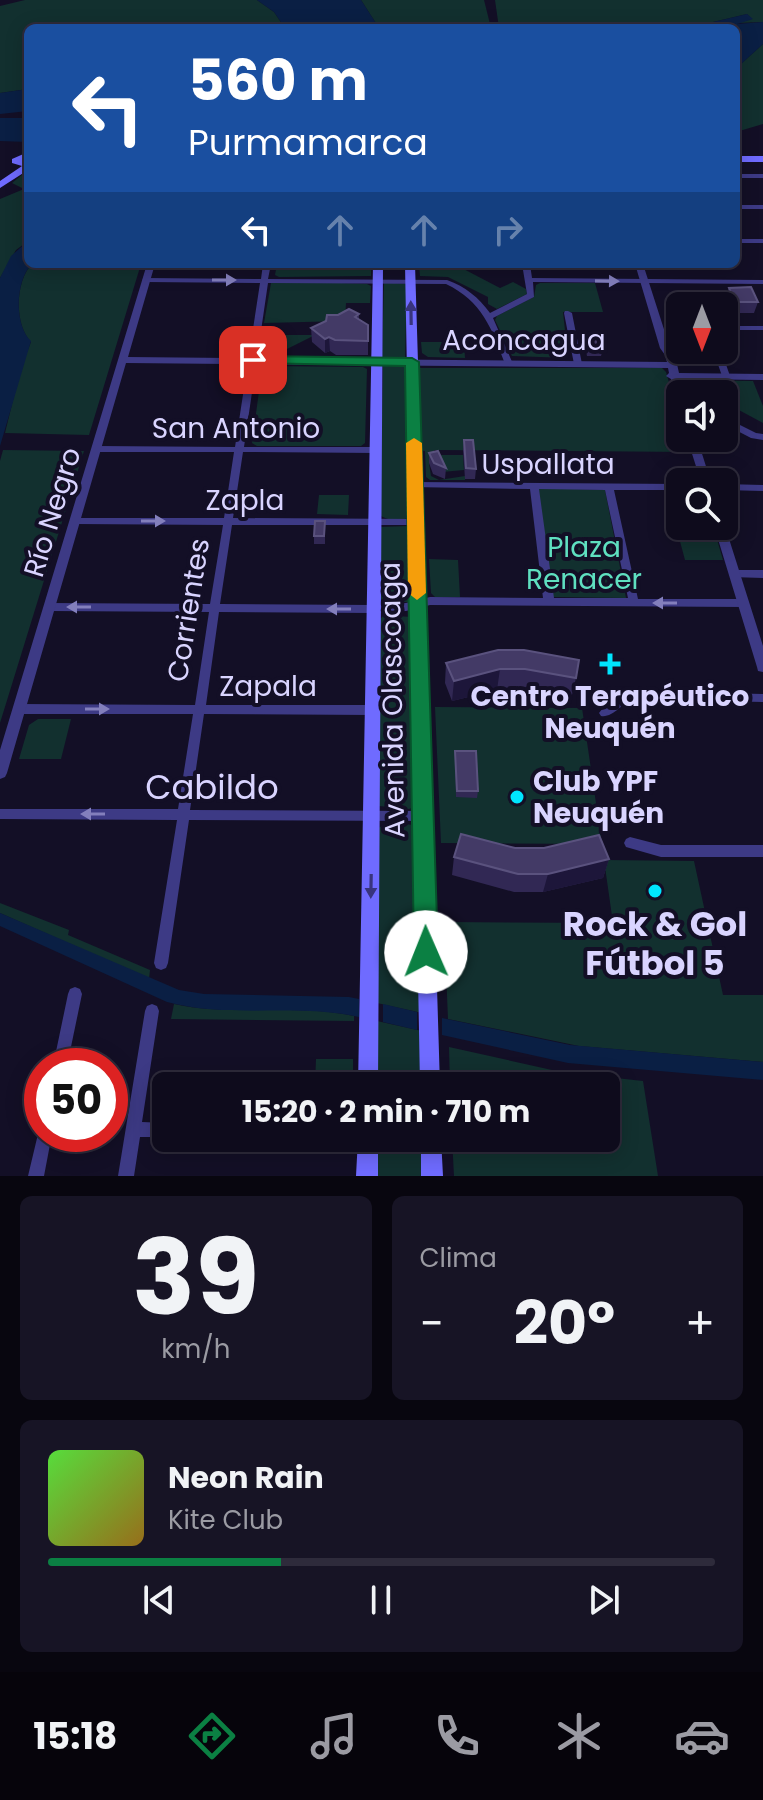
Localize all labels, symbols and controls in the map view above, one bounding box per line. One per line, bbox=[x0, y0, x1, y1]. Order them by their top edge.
text: 560 m bbox=[188, 41, 368, 120]
icon: left bbox=[56, 56, 160, 160]
text: Purmamarca bbox=[188, 117, 428, 168]
icon: left bbox=[234, 208, 278, 252]
icon: ahead bbox=[318, 208, 362, 252]
icon: ahead bbox=[402, 208, 446, 252]
icon: right bbox=[486, 208, 530, 252]
one-way arrow bbox=[212, 274, 237, 286]
one-way arrow bbox=[595, 275, 620, 287]
north arrow bbox=[666, 292, 738, 364]
map controls bbox=[666, 292, 738, 540]
one-way arrow bbox=[405, 300, 417, 325]
street label: Aconcagua bbox=[442, 321, 606, 360]
pin bbox=[219, 326, 287, 394]
icon: arrive bbox=[231, 338, 275, 382]
button: sound bbox=[666, 380, 738, 452]
street label: San Antonio bbox=[152, 409, 320, 448]
street label: Río Negro bbox=[14, 443, 91, 582]
street label: Uspallata bbox=[481, 445, 615, 484]
button: search bbox=[666, 468, 738, 540]
street label: Zapla bbox=[206, 481, 284, 520]
one-way arrow bbox=[141, 515, 166, 527]
park label: Plaza Renacer bbox=[526, 528, 642, 599]
street label: Corrientes bbox=[158, 536, 219, 685]
street label: Avenida Olascoaga bbox=[371, 562, 414, 838]
one-way arrow bbox=[652, 597, 677, 609]
one-way arrow bbox=[66, 601, 91, 613]
one-way arrow bbox=[326, 603, 351, 615]
marker: Centro Terapéutico Neuquén bbox=[599, 653, 621, 675]
street label: Zapala bbox=[219, 667, 317, 706]
place label: Centro Terapéutico Neuquén bbox=[471, 677, 750, 748]
one-way arrow bbox=[85, 703, 110, 715]
place label: Club YPF Neuquén bbox=[533, 762, 664, 833]
street label: Cabildo bbox=[145, 763, 279, 811]
marker: Club YPF Neuquén bbox=[508, 788, 526, 806]
one-way arrow bbox=[80, 808, 105, 820]
one-way arrow bbox=[365, 874, 377, 899]
marker: Rock & Gol Fútbol 5 bbox=[646, 882, 664, 900]
place label: Rock & Gol Fútbol 5 bbox=[563, 900, 747, 987]
position arrow bbox=[384, 910, 468, 994]
speed limit sign: 50 bbox=[24, 1048, 128, 1152]
text: 15:20 · 2 min · 710 m bbox=[242, 1090, 530, 1133]
text: 39 bbox=[132, 1205, 259, 1350]
text: Clima bbox=[420, 1240, 497, 1276]
text: 20° bbox=[514, 1281, 615, 1365]
text: − bbox=[420, 1293, 444, 1354]
text: + bbox=[685, 1293, 715, 1354]
text: km/h bbox=[161, 1331, 230, 1367]
text: Neon Rain bbox=[168, 1456, 324, 1499]
text: Kite Club bbox=[168, 1502, 283, 1538]
icon: previous bbox=[137, 1578, 181, 1622]
icon: pause bbox=[359, 1578, 403, 1622]
icon: next bbox=[582, 1578, 626, 1622]
icon: directions bbox=[184, 1708, 240, 1764]
icon: music bbox=[306, 1708, 362, 1764]
icon: phone bbox=[429, 1708, 485, 1764]
icon: climate bbox=[551, 1708, 607, 1764]
icon: car bbox=[674, 1708, 730, 1764]
text: 15:18 bbox=[33, 1711, 117, 1762]

